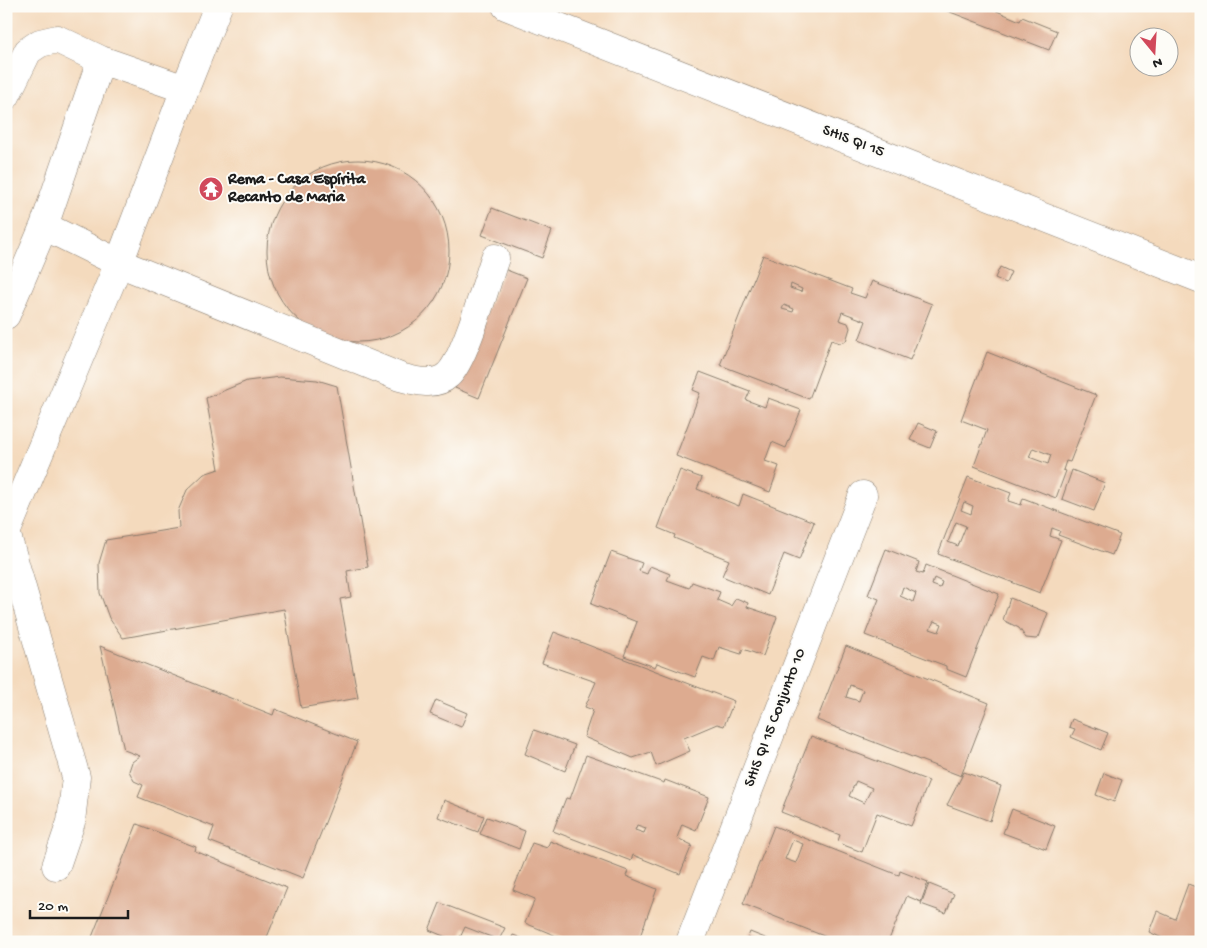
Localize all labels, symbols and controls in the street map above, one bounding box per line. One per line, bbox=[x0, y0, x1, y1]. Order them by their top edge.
north arrow bbox=[1130, 28, 1180, 78]
text: N bbox=[1150, 52, 1164, 71]
street label: SHIS QI 15 bbox=[819, 122, 887, 162]
place label: Rema - Casa Espírita Recanto de Maria bbox=[227, 171, 366, 208]
temple icon: Rema - Casa Espírita Recanto de Maria bbox=[198, 176, 224, 202]
street label: SHIS QI 15 Conjunto 10 bbox=[741, 646, 811, 790]
scale bar bbox=[30, 888, 128, 920]
text: 20 m bbox=[38, 898, 68, 916]

